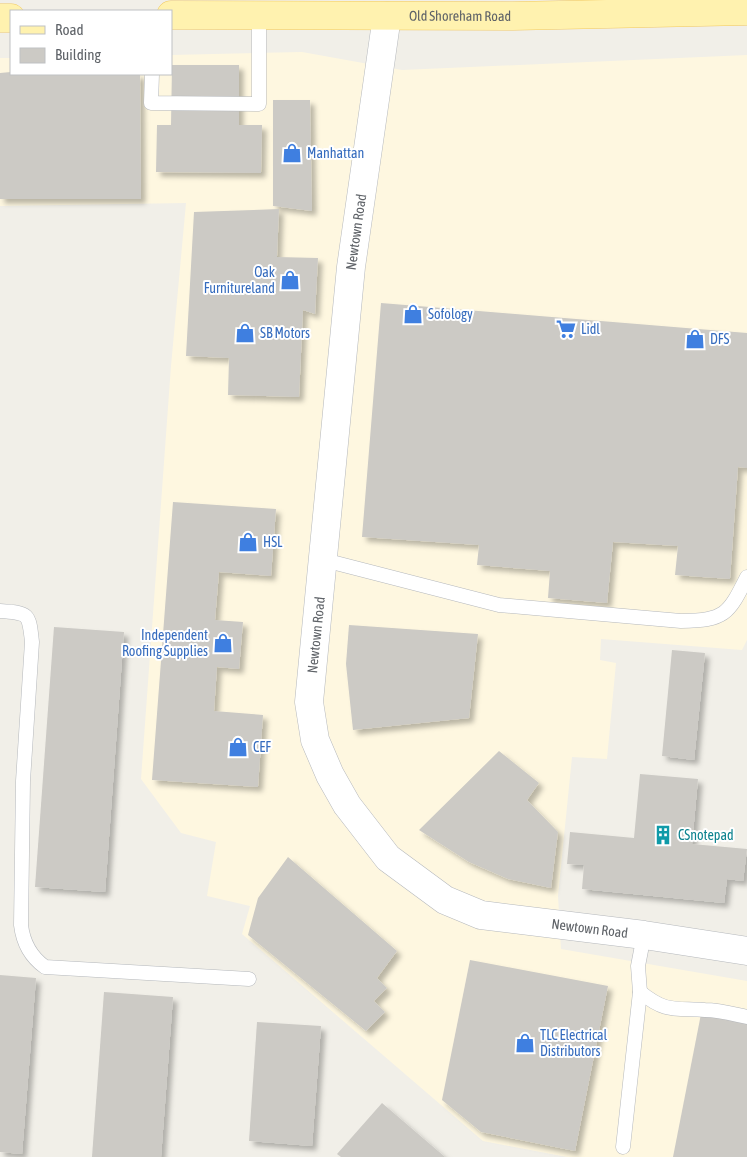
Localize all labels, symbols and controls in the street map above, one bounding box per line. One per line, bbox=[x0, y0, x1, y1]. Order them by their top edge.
street label: Old Shoreham Road bbox=[409, 8, 511, 24]
legend bbox=[10, 10, 172, 75]
text: Road bbox=[55, 21, 84, 38]
text: Building bbox=[55, 46, 101, 63]
shop icon: Manhattan bbox=[281, 142, 303, 164]
place label: Manhattan bbox=[307, 145, 364, 161]
street label: Newtown Road bbox=[343, 193, 369, 271]
place label: Oak Furnitureland bbox=[204, 264, 275, 296]
shop icon: Oak Furnitureland bbox=[279, 269, 301, 291]
shop icon: Sofology bbox=[402, 303, 424, 325]
place label: Sofology bbox=[428, 306, 473, 322]
supermarket icon: Lidl bbox=[555, 318, 577, 340]
place label: Lidl bbox=[581, 321, 600, 337]
shop icon: SB Motors bbox=[234, 322, 256, 344]
place label: SB Motors bbox=[260, 325, 310, 341]
shop icon: DFS bbox=[684, 328, 706, 350]
place label: DFS bbox=[710, 331, 729, 347]
shop icon: HSL bbox=[237, 531, 259, 553]
place label: HSL bbox=[263, 534, 283, 550]
street label: Newtown Road bbox=[304, 596, 328, 674]
place label: Independent Roofing Supplies bbox=[122, 627, 208, 659]
shop icon: Independent Roofing Supplies bbox=[212, 632, 234, 654]
shop icon: CEF bbox=[227, 736, 249, 758]
place label: CEF bbox=[253, 739, 271, 755]
building icon: CSnotepad bbox=[652, 824, 674, 846]
place label: CSnotepad bbox=[678, 827, 734, 843]
street label: Newtown Road bbox=[551, 916, 629, 941]
place label: TLC Electrical Distributors bbox=[540, 1027, 608, 1059]
shop icon: TLC Electrical Distributors bbox=[514, 1032, 536, 1054]

